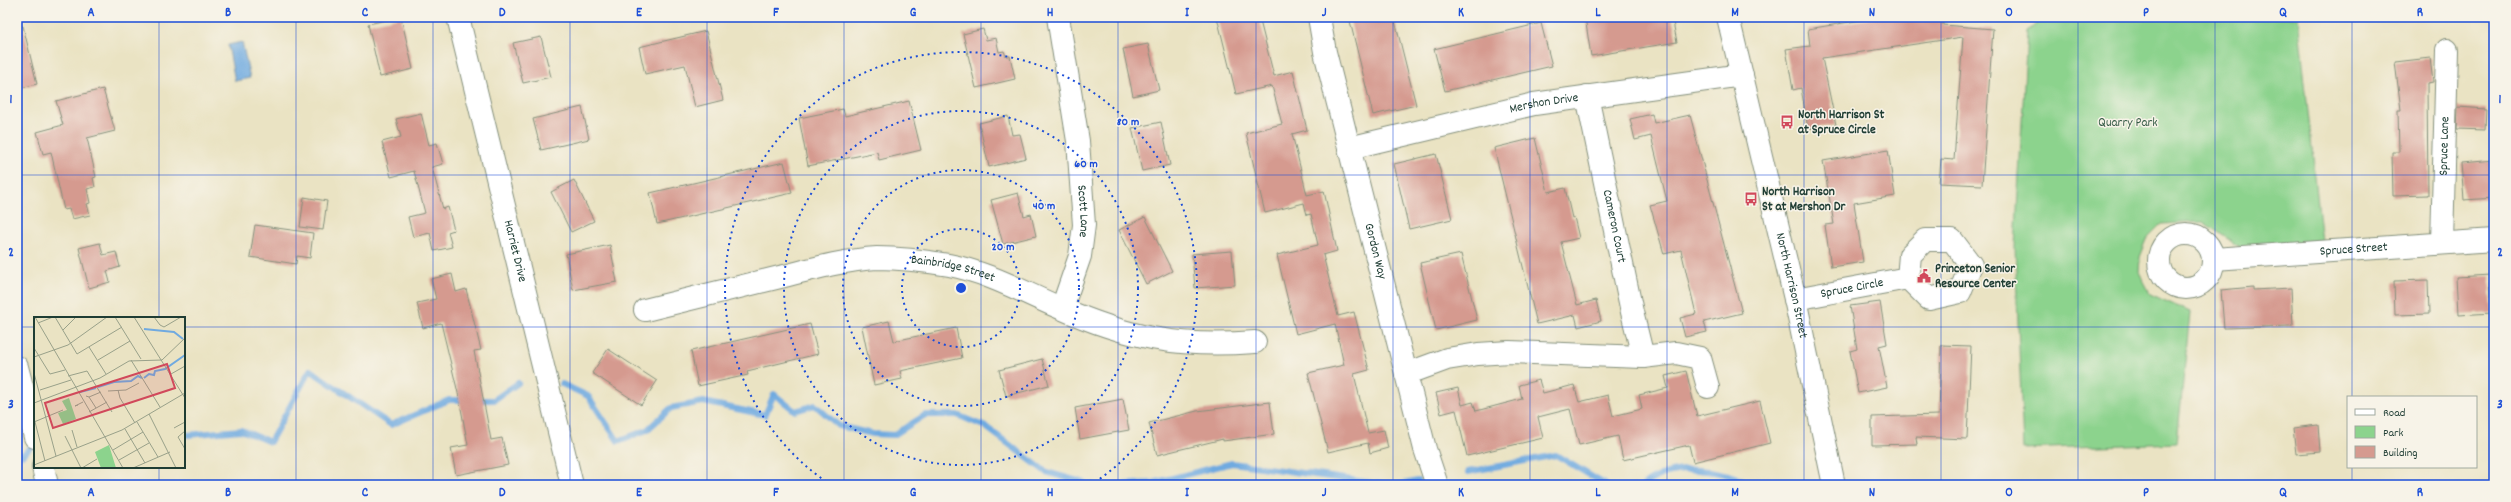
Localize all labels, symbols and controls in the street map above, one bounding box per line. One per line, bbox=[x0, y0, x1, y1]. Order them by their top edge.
text: A bbox=[87, 4, 95, 23]
text: B bbox=[225, 4, 231, 23]
text: C bbox=[362, 4, 369, 23]
text: D bbox=[499, 4, 506, 23]
text: E bbox=[636, 4, 643, 23]
text: F bbox=[773, 4, 779, 23]
text: G bbox=[910, 4, 917, 23]
text: H bbox=[1047, 4, 1054, 23]
text: I bbox=[1185, 4, 1190, 23]
text: J bbox=[1322, 4, 1327, 23]
text: K bbox=[1458, 4, 1464, 23]
text: L bbox=[1595, 4, 1601, 23]
text: M bbox=[1731, 4, 1739, 23]
text: N bbox=[1869, 4, 1875, 23]
text: O bbox=[2005, 4, 2013, 23]
text: P bbox=[2143, 4, 2149, 23]
text: Q bbox=[2279, 4, 2287, 23]
text: R bbox=[2417, 4, 2423, 23]
street label: Mershon Drive bbox=[1508, 88, 1580, 119]
text: 1 bbox=[10, 91, 13, 110]
text: 1 bbox=[2499, 91, 2502, 110]
place label: North Harrison St at Spruce Circle bbox=[1798, 106, 1885, 140]
text: 80 m bbox=[1117, 114, 1139, 131]
bus stop icon: North Harrison St at Spruce Circle bbox=[1779, 114, 1795, 130]
park label: Quarry Park bbox=[2098, 114, 2158, 133]
street label: Spruce Lane bbox=[2434, 116, 2455, 176]
text: 60 m bbox=[1074, 156, 1098, 173]
place label: North Harrison St at Mershon Dr bbox=[1762, 183, 1846, 217]
street label: Scott Lane bbox=[1072, 184, 1094, 239]
street label: Cameron Court bbox=[1597, 188, 1631, 265]
bus stop icon: North Harrison St at Mershon Dr bbox=[1743, 191, 1759, 207]
text: 40 m bbox=[1033, 198, 1055, 215]
street label: Harriet Drive bbox=[498, 218, 532, 284]
street label: Gordon Way bbox=[1359, 221, 1392, 282]
street label: North Harrison Street bbox=[1770, 231, 1813, 340]
street label: Spruce Street bbox=[2319, 238, 2388, 261]
text: 20 m bbox=[992, 239, 1014, 256]
text: 2 bbox=[8, 244, 14, 263]
text: 2 bbox=[2497, 244, 2503, 263]
street label: Bainbridge Street bbox=[910, 250, 998, 288]
place label: Princeton Senior Resource Center bbox=[1935, 260, 2017, 294]
public building icon: Princeton Senior Resource Center bbox=[1916, 268, 1932, 284]
street label: Spruce Circle bbox=[1819, 273, 1885, 304]
centre of rings bbox=[954, 281, 968, 295]
inset map bbox=[34, 317, 185, 468]
text: 3 bbox=[8, 396, 14, 415]
legend bbox=[2347, 396, 2477, 468]
text: 3 bbox=[2497, 396, 2503, 415]
text: Road bbox=[2383, 405, 2405, 422]
text: Park bbox=[2383, 425, 2404, 442]
text: Building bbox=[2383, 445, 2418, 462]
text: A bbox=[87, 484, 95, 502]
text: B bbox=[225, 484, 231, 502]
text: C bbox=[362, 484, 369, 502]
text: D bbox=[499, 484, 506, 502]
text: E bbox=[636, 484, 643, 502]
text: F bbox=[773, 484, 779, 502]
text: G bbox=[910, 484, 917, 502]
text: H bbox=[1047, 484, 1054, 502]
text: I bbox=[1185, 484, 1190, 502]
text: J bbox=[1322, 484, 1327, 502]
text: K bbox=[1458, 484, 1464, 502]
text: L bbox=[1595, 484, 1601, 502]
text: M bbox=[1731, 484, 1739, 502]
text: N bbox=[1869, 484, 1875, 502]
text: O bbox=[2005, 484, 2013, 502]
text: P bbox=[2143, 484, 2149, 502]
text: Q bbox=[2279, 484, 2287, 502]
text: R bbox=[2417, 484, 2423, 502]

